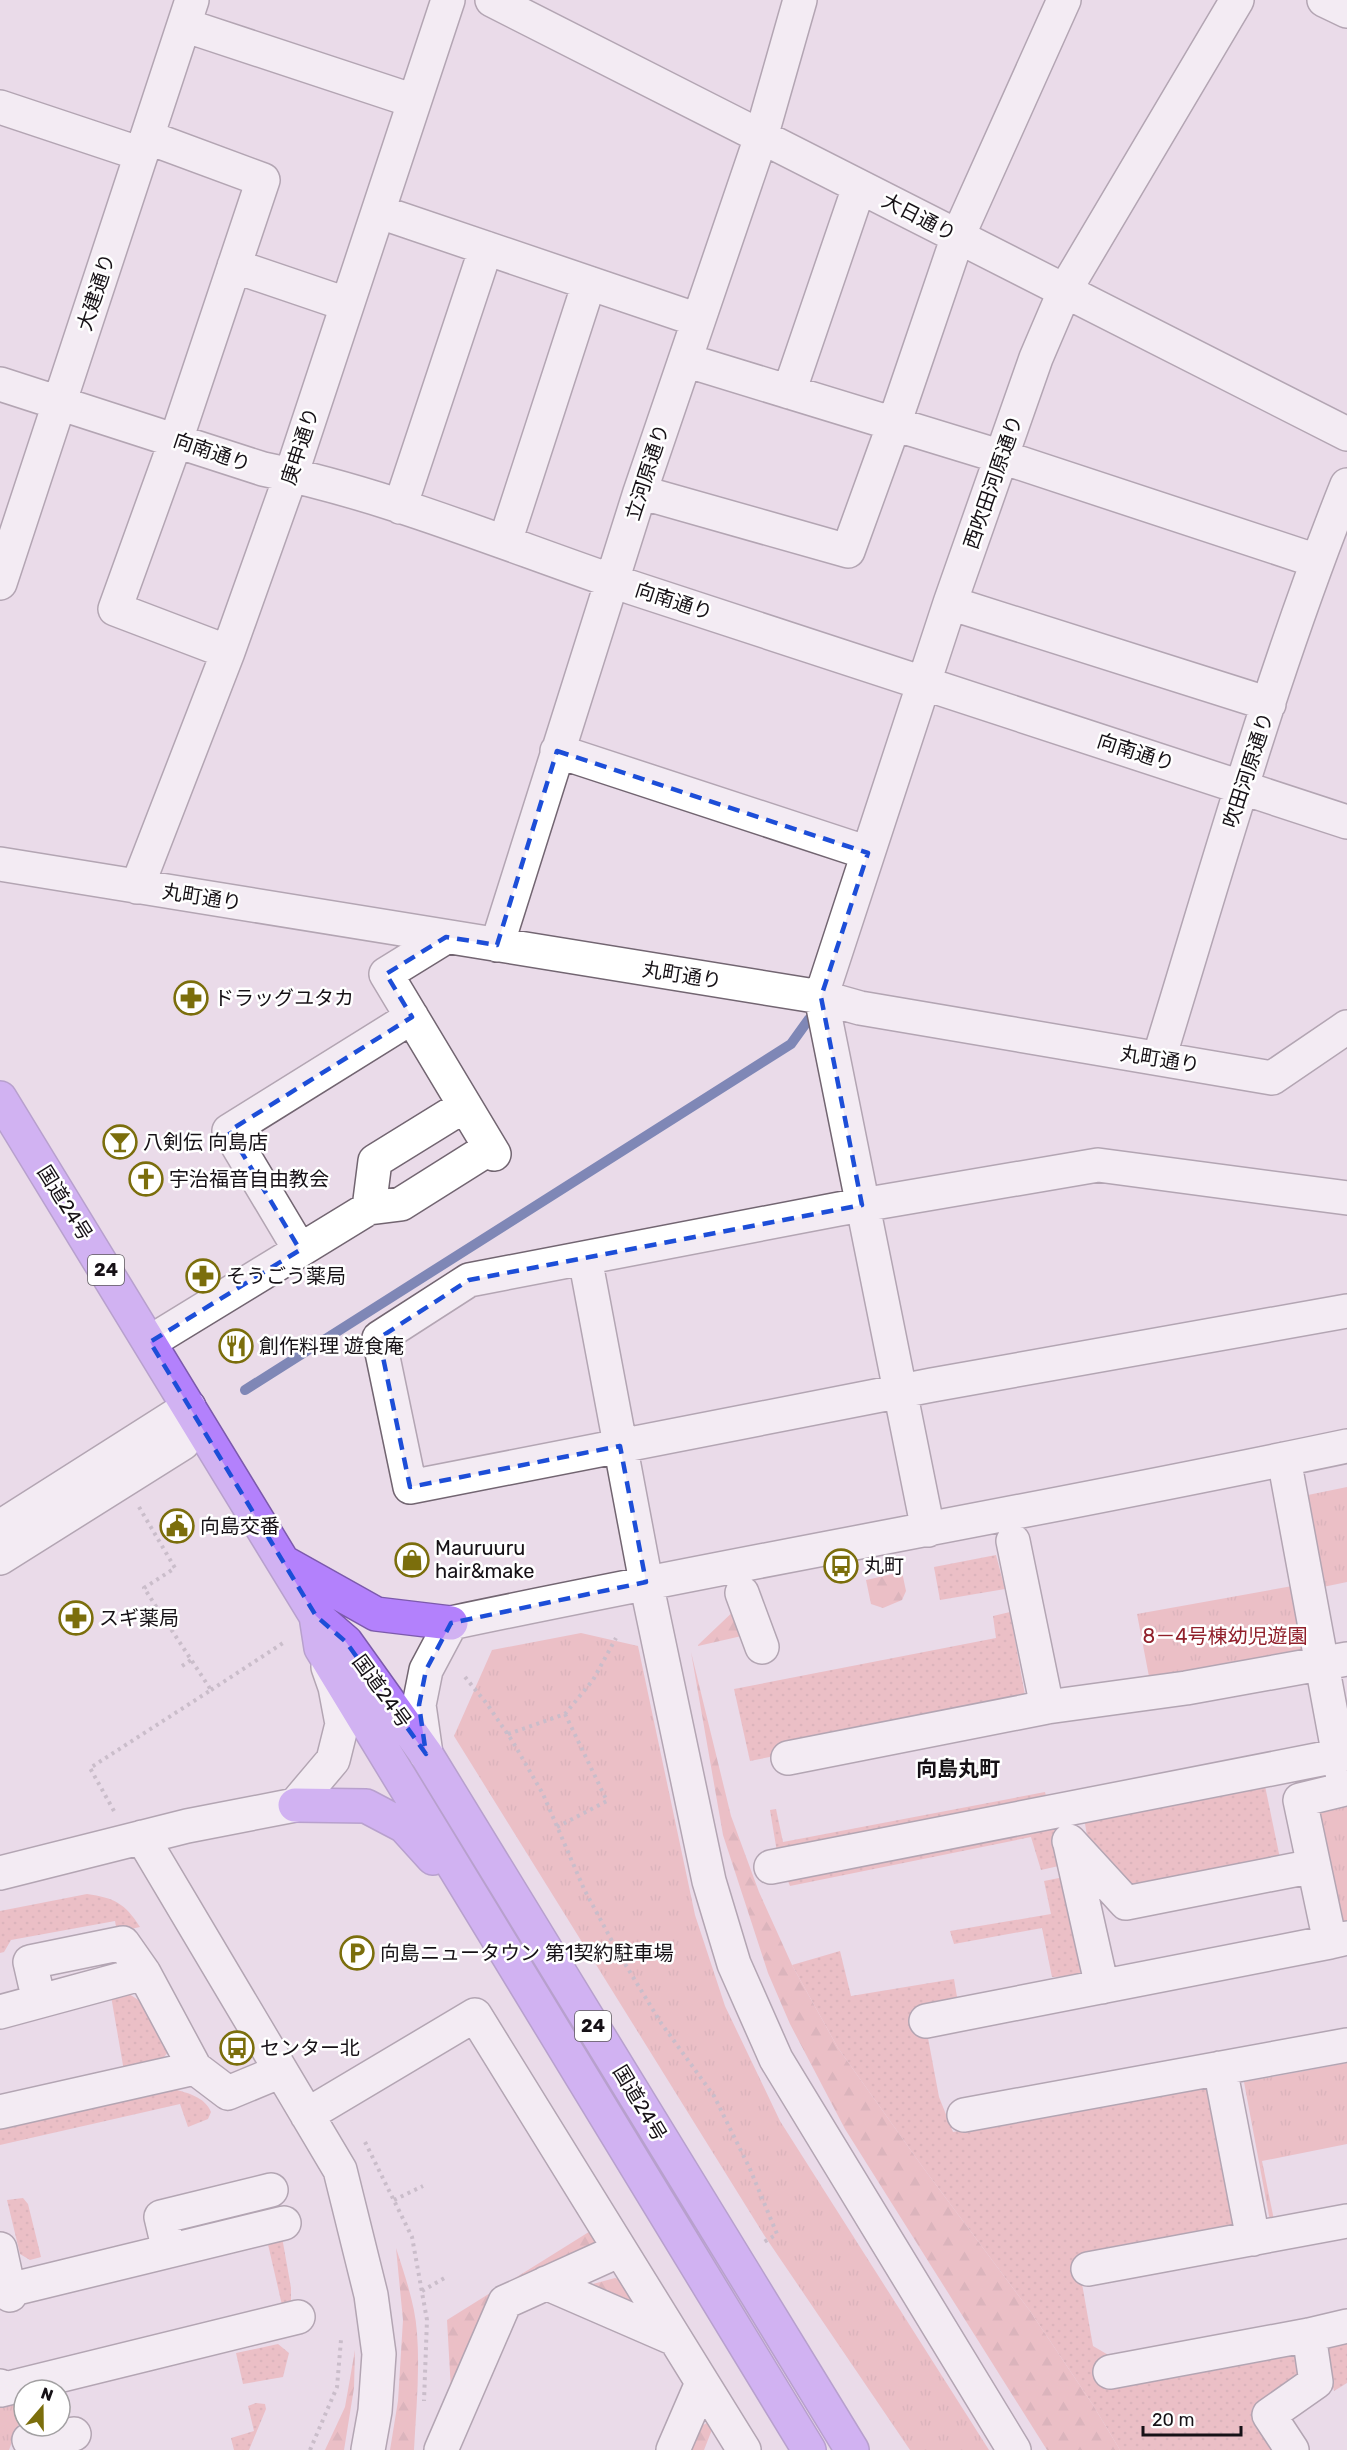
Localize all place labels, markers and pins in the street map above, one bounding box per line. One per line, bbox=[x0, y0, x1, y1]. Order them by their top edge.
pharmacy icon: ドラッグユタカ bbox=[173, 980, 209, 1016]
place label: ドラッグユタカ bbox=[214, 986, 354, 1010]
bar icon: 八剣伝 向島店 bbox=[102, 1124, 138, 1160]
place label: 八剣伝 向島店 bbox=[143, 1130, 268, 1154]
church icon: 宇治福音自由教会 bbox=[128, 1161, 164, 1197]
place label: 宇治福音自由教会 bbox=[169, 1167, 329, 1191]
pharmacy icon: そうごう薬局 bbox=[185, 1258, 221, 1294]
place label: そうごう薬局 bbox=[226, 1264, 346, 1288]
restaurant icon: 創作料理 遊食庵 bbox=[218, 1328, 254, 1364]
place label: 創作料理 遊食庵 bbox=[259, 1334, 404, 1358]
public building icon: 向島交番 bbox=[159, 1508, 195, 1544]
place label: 向島交番 bbox=[200, 1514, 280, 1538]
place label: Mauruuru hair&make bbox=[435, 1536, 534, 1583]
shop icon: Mauruuru hair&make bbox=[394, 1542, 430, 1578]
bus stop icon: 丸町 bbox=[823, 1548, 859, 1584]
place label: 丸町 bbox=[864, 1554, 904, 1578]
pharmacy icon: スギ薬局 bbox=[58, 1600, 94, 1636]
place label: スギ薬局 bbox=[99, 1606, 179, 1630]
parking icon: 向島ニュータウン 第1契約駐車場 bbox=[339, 1935, 375, 1971]
place label: 向島ニュータウン 第1契約駐車場 bbox=[380, 1941, 673, 1965]
bus stop icon: センター北 bbox=[219, 2030, 255, 2066]
place label: センター北 bbox=[260, 2036, 360, 2060]

